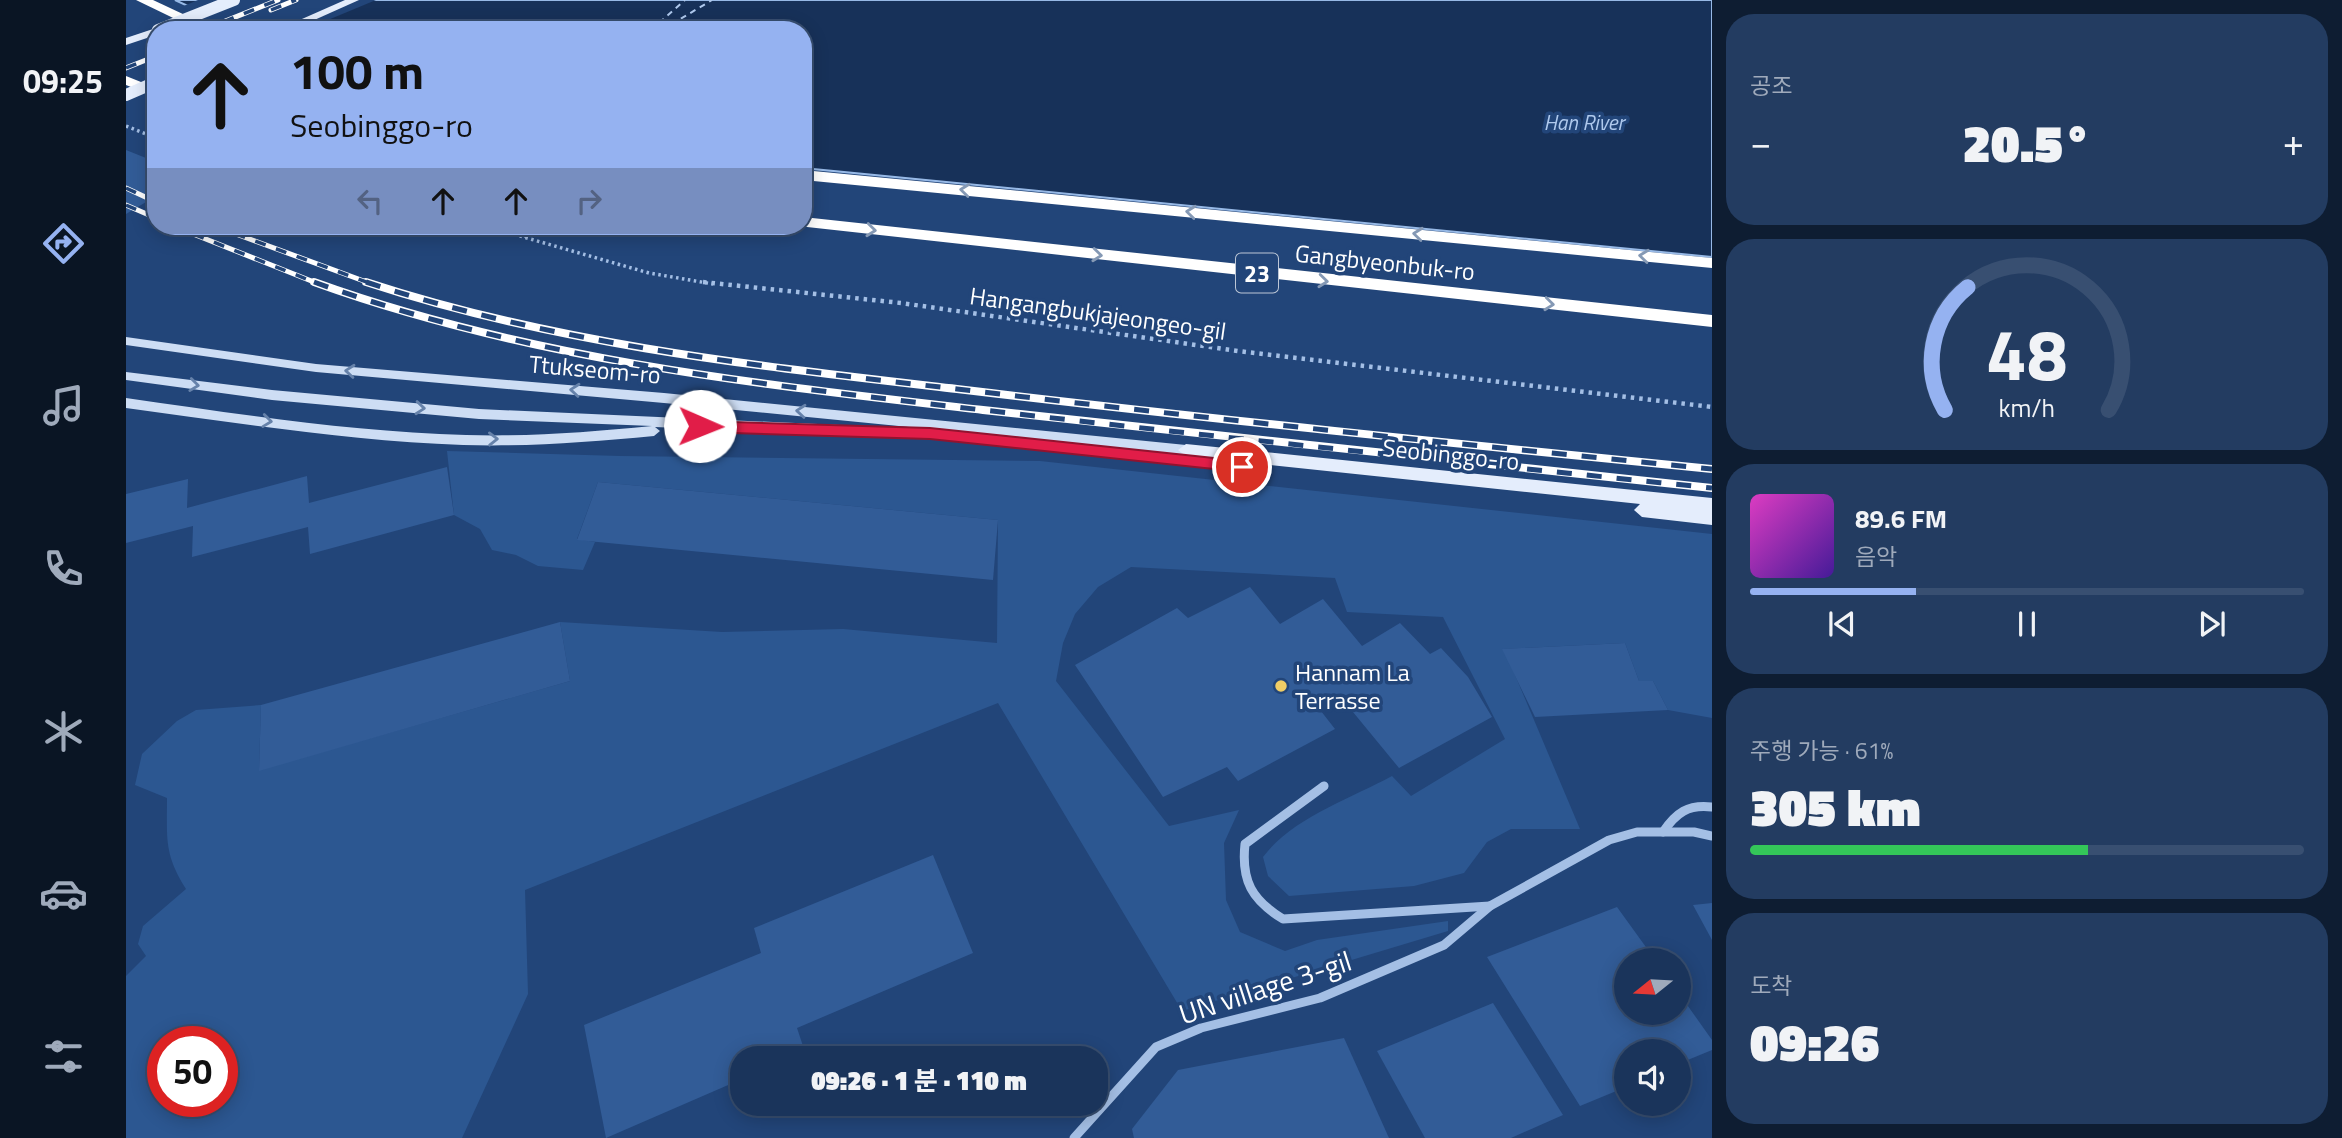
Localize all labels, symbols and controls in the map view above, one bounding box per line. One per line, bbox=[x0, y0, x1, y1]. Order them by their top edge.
text: 100 m bbox=[290, 33, 424, 108]
icon: ahead bbox=[175, 49, 266, 140]
text: 09:25 bbox=[23, 57, 103, 105]
text: 공조 bbox=[1750, 68, 1792, 103]
text: Seobinggo-ro bbox=[290, 101, 473, 149]
text: 20.5° bbox=[1962, 103, 2092, 182]
water label: Han River bbox=[1544, 106, 1627, 138]
text: − bbox=[1750, 113, 1771, 171]
text: + bbox=[2283, 113, 2304, 171]
icon: left bbox=[351, 182, 389, 220]
icon: ahead bbox=[424, 182, 462, 220]
icon: ahead bbox=[497, 182, 535, 220]
icon: right bbox=[570, 182, 608, 220]
one-way arrow bbox=[959, 183, 971, 198]
one-way arrow bbox=[1185, 205, 1197, 220]
icon: directions bbox=[39, 219, 88, 268]
one-way arrow bbox=[865, 222, 877, 237]
one-way arrow bbox=[1412, 227, 1423, 242]
street label: Gangbyeonbuk-ro bbox=[1293, 235, 1477, 289]
one-way arrow bbox=[1091, 248, 1103, 263]
one-way arrow bbox=[1638, 249, 1649, 264]
road number: 23 bbox=[1236, 254, 1278, 292]
one-way arrow bbox=[1317, 273, 1329, 288]
street label: Hangangbukjajeongeo-gil bbox=[967, 277, 1229, 349]
one-way arrow bbox=[1544, 297, 1555, 312]
text: 48 bbox=[1986, 299, 2068, 409]
street label: Ttukseom-ro bbox=[528, 345, 662, 393]
one-way arrow bbox=[344, 364, 355, 379]
one-way arrow bbox=[188, 377, 200, 392]
icon: music bbox=[39, 381, 88, 430]
one-way arrow bbox=[569, 383, 580, 398]
position arrow bbox=[663, 389, 737, 463]
text: km/h bbox=[1999, 389, 2055, 427]
one-way arrow bbox=[414, 401, 426, 416]
one-way arrow bbox=[795, 404, 806, 419]
one-way arrow bbox=[261, 413, 272, 428]
street label: Seobinggo-ro bbox=[1381, 429, 1521, 479]
one-way arrow bbox=[488, 432, 499, 447]
pin bbox=[1212, 437, 1272, 497]
icon: arrive bbox=[1223, 448, 1261, 486]
text: 89.6 FM bbox=[1855, 499, 1947, 538]
text: 음악 bbox=[1855, 539, 1897, 574]
icon: phone bbox=[39, 544, 88, 593]
icon: previous bbox=[1823, 605, 1861, 643]
icon: pause bbox=[2008, 605, 2046, 643]
icon: next bbox=[2193, 605, 2231, 643]
place label: Hannam La Terrasse bbox=[1295, 654, 1410, 718]
marker: Hannam La Terrasse bbox=[1273, 678, 1289, 694]
icon: climate bbox=[39, 707, 88, 756]
text: 주행 가능 · 61% bbox=[1750, 733, 1893, 768]
text: 305 km bbox=[1750, 767, 1921, 846]
icon: car bbox=[39, 869, 88, 918]
street label: UN village 3-gil bbox=[1173, 939, 1357, 1035]
north arrow bbox=[1614, 948, 1690, 1026]
map controls bbox=[1614, 948, 1691, 1116]
text: 도착 bbox=[1750, 968, 1792, 1003]
text: 09:26 bbox=[1750, 1002, 1879, 1081]
speed limit sign: 50 bbox=[147, 1026, 238, 1117]
icon: filters bbox=[39, 1032, 88, 1081]
button: sound bbox=[1614, 1039, 1691, 1116]
text: 09:26 · 1 분 · 110 m bbox=[811, 1061, 1027, 1100]

